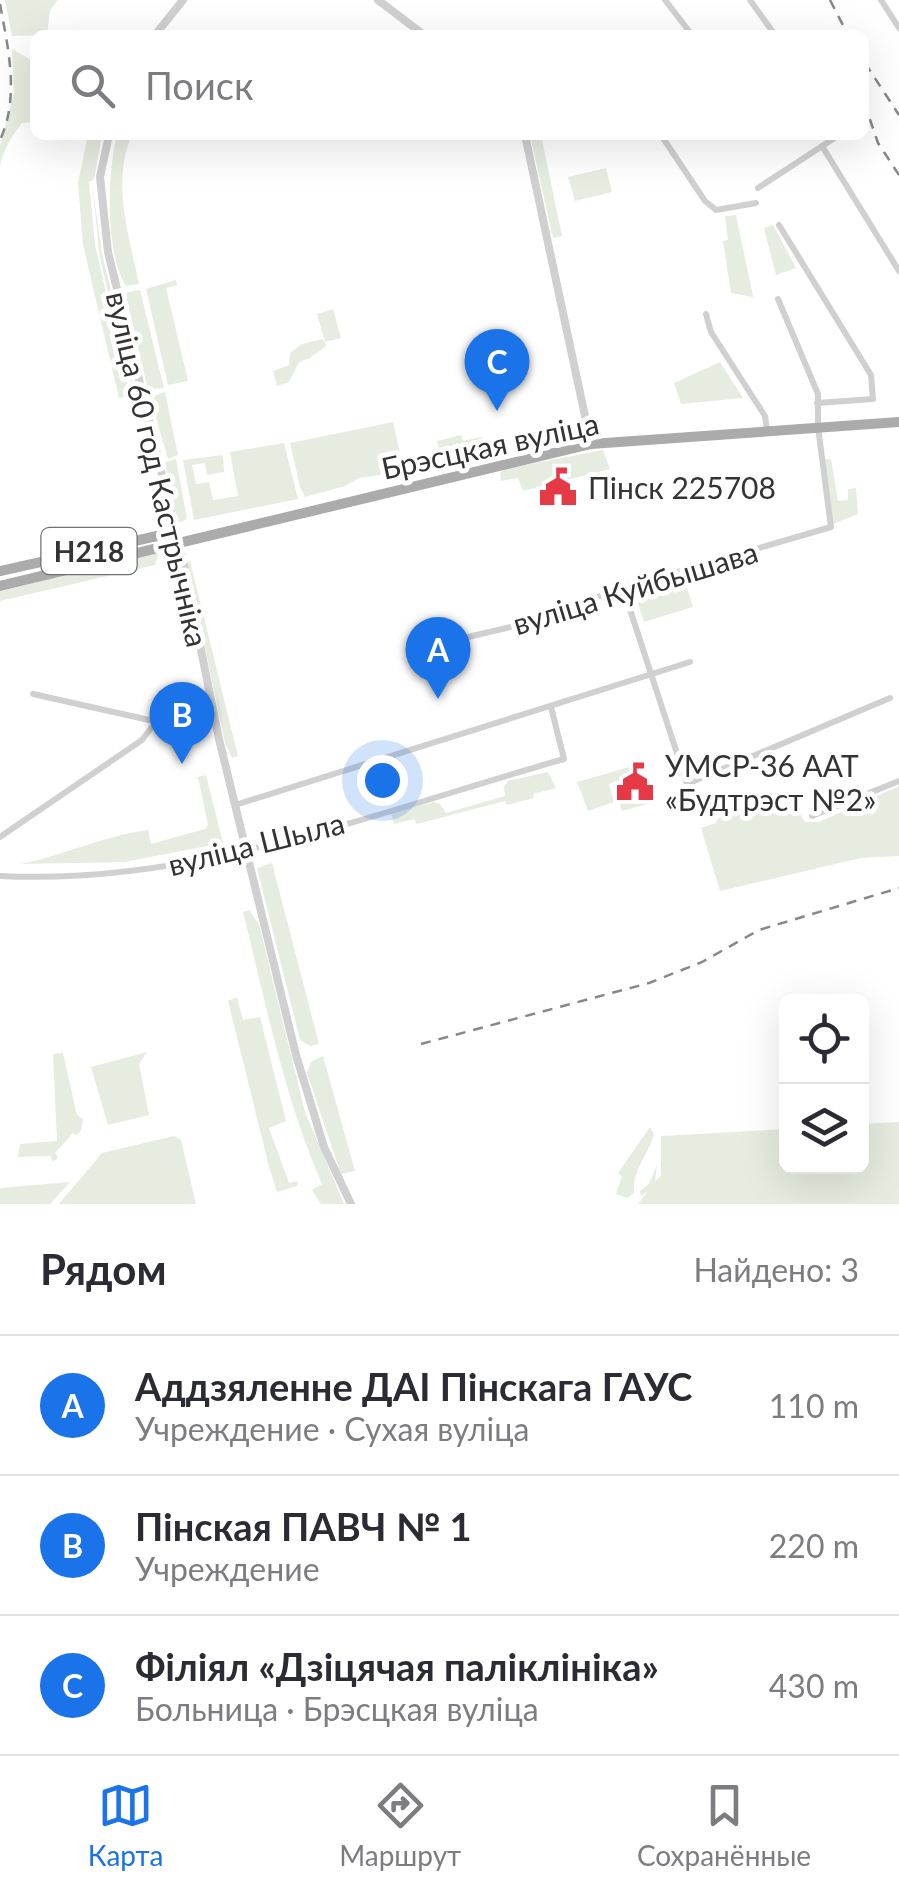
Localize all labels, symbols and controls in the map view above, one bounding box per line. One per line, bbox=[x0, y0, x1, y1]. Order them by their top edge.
search box bbox=[30, 30, 869, 140]
icon: search bbox=[65, 58, 120, 113]
text: Поиск bbox=[145, 62, 254, 108]
street label: вуліца 60 год Кастрычніка bbox=[100, 288, 216, 650]
pin: C bbox=[464, 328, 530, 411]
street label: Брэсцкая вуліца bbox=[378, 404, 602, 486]
public building icon: Пінск 225708 bbox=[537, 466, 579, 508]
place label: Пінск 225708 bbox=[588, 469, 776, 505]
road number: Н218 bbox=[42, 528, 136, 574]
street label: вуліца Куйбышава bbox=[508, 533, 762, 641]
pin: A bbox=[406, 616, 470, 699]
pin: B bbox=[150, 682, 214, 764]
place label: УМСР-36 ААТ «Будтрэст №2» bbox=[665, 747, 876, 817]
your location bbox=[357, 755, 408, 806]
public building icon: УМСР-36 ААТ «Будтрэст №2» bbox=[614, 761, 656, 803]
street label: вуліца Шыла bbox=[164, 804, 348, 882]
map controls bbox=[779, 994, 869, 1174]
button: locate bbox=[779, 994, 869, 1084]
button: layers bbox=[779, 1084, 869, 1174]
text: Рядом bbox=[40, 1244, 167, 1294]
text: Найдено: 3 bbox=[693, 1250, 859, 1289]
text: Аддзяленне ДАІ Пінскага ГАУС bbox=[135, 1363, 692, 1409]
text: A bbox=[61, 1386, 84, 1425]
text: 110 m bbox=[769, 1386, 859, 1425]
text: Учреждение · Сухая вуліца bbox=[135, 1409, 530, 1448]
text: Пінская ПАВЧ № 1 bbox=[135, 1503, 472, 1549]
text: B bbox=[62, 1526, 83, 1565]
text: 220 m bbox=[769, 1526, 859, 1565]
text: Учреждение bbox=[135, 1549, 320, 1588]
text: Філіял «Дзіцячая паліклініка» bbox=[135, 1643, 659, 1689]
text: C bbox=[62, 1666, 83, 1705]
text: 430 m bbox=[769, 1666, 859, 1705]
text: Больница · Брэсцкая вуліца bbox=[135, 1689, 539, 1728]
tab: Карта bbox=[88, 1778, 164, 1872]
tab: Маршрут bbox=[339, 1778, 461, 1872]
tab: Сохранённые bbox=[637, 1778, 811, 1872]

